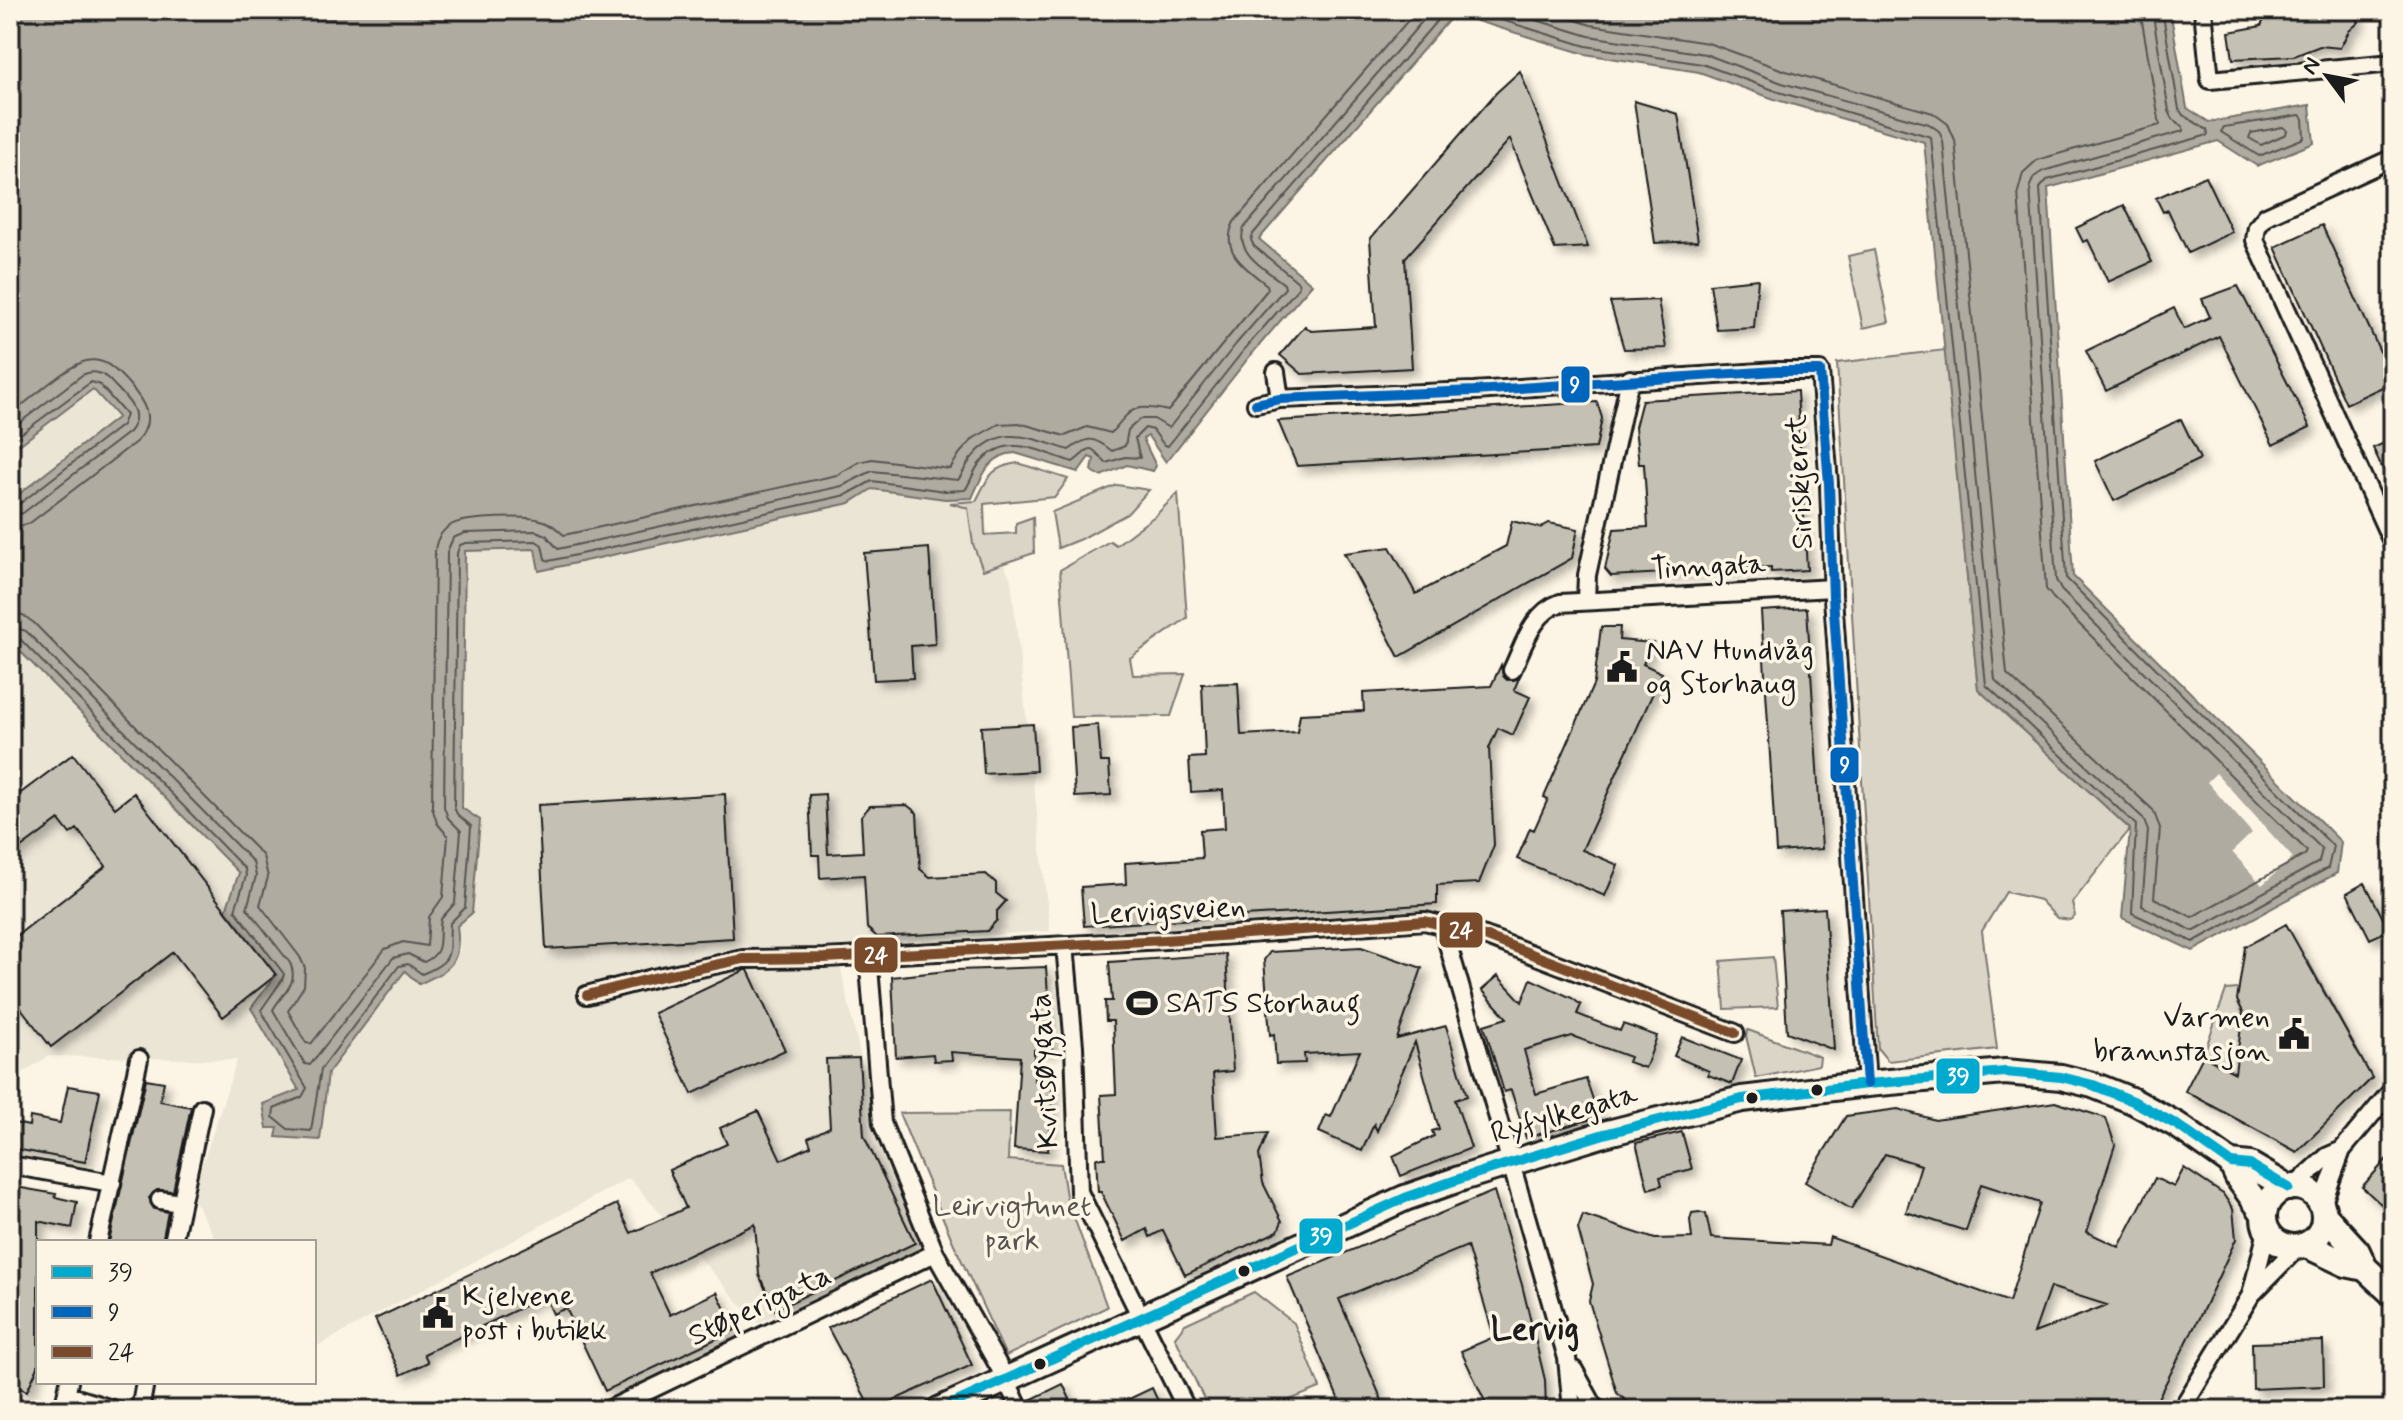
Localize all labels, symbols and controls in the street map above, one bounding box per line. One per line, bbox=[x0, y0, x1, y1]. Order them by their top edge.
north arrow bbox=[2287, 36, 2367, 116]
text: N bbox=[2296, 53, 2327, 80]
line badge: 9 bbox=[1560, 365, 1591, 404]
text: 9 bbox=[1570, 372, 1581, 400]
street label: Siriskjeret bbox=[1777, 413, 1823, 550]
street label: Tinngata bbox=[1649, 544, 1768, 589]
place label: NAV Hundvåg og Storhaug bbox=[1646, 631, 1814, 706]
public building icon: NAV Hundvåg og Storhaug bbox=[1605, 650, 1639, 684]
line badge: 9 bbox=[1829, 746, 1860, 784]
text: 9 bbox=[1840, 752, 1851, 780]
street label: Lervigsveien bbox=[1090, 887, 1246, 935]
line badge: 24 bbox=[1438, 911, 1484, 949]
text: 24 bbox=[1449, 918, 1474, 946]
line badge: 24 bbox=[853, 936, 899, 974]
text: 24 bbox=[864, 943, 889, 971]
place label: SATS Storhaug bbox=[1166, 984, 1360, 1026]
sports icon: SATS Storhaug bbox=[1125, 986, 1159, 1020]
street label: Kvitsøygata bbox=[1021, 992, 1072, 1150]
place label: Varmen brannstasjon bbox=[2093, 998, 2270, 1071]
public building icon: Varmen brannstasjon bbox=[2277, 1017, 2311, 1051]
line badge: 39 bbox=[1935, 1057, 1981, 1095]
text: 39 bbox=[1946, 1064, 1970, 1092]
street label: Ryfylkegata bbox=[1486, 1074, 1643, 1154]
unlabelled marker bbox=[1809, 1082, 1825, 1098]
unlabelled marker bbox=[1744, 1090, 1760, 1106]
park label: Leirvigtunet park bbox=[933, 1187, 1091, 1260]
line badge: 39 bbox=[1298, 1217, 1344, 1255]
text: 39 bbox=[1309, 1224, 1333, 1252]
legend bbox=[36, 1240, 316, 1384]
street label: Støperigata bbox=[682, 1256, 839, 1358]
text: 39 bbox=[108, 1258, 133, 1289]
unlabelled marker bbox=[1236, 1263, 1252, 1279]
place label: Kjelvene post i butikk bbox=[462, 1277, 607, 1350]
public building icon: Kjelvene post i butikk bbox=[421, 1296, 455, 1330]
text: 9 bbox=[108, 1298, 120, 1329]
district label: Lervig bbox=[1491, 1307, 1579, 1352]
text: 24 bbox=[108, 1338, 134, 1369]
unlabelled marker bbox=[1032, 1356, 1048, 1372]

